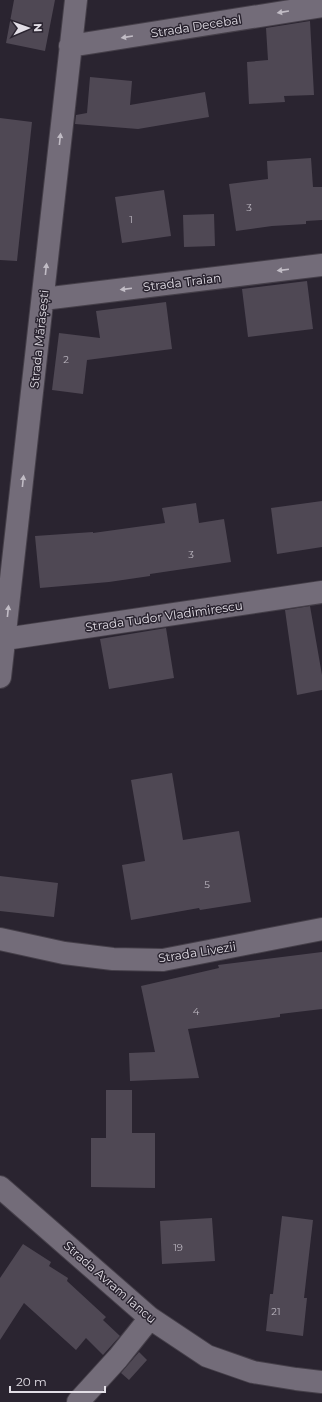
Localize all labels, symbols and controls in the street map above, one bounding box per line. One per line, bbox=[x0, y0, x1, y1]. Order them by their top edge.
north arrow bbox=[8, 8, 48, 48]
one-way arrow bbox=[277, 9, 290, 15]
street label: Strada Decebal bbox=[150, 11, 242, 41]
text: N bbox=[31, 23, 45, 32]
one-way arrow bbox=[121, 34, 134, 40]
one-way arrow bbox=[57, 133, 63, 145]
house number: 3 bbox=[246, 201, 252, 214]
house number: 1 bbox=[129, 213, 133, 226]
one-way arrow bbox=[43, 263, 49, 275]
one-way arrow bbox=[277, 267, 289, 273]
street label: Strada Traian bbox=[142, 270, 222, 294]
one-way arrow bbox=[120, 286, 132, 292]
street label: Strada Mărășești bbox=[26, 289, 52, 389]
house number: 2 bbox=[63, 353, 69, 366]
one-way arrow bbox=[19, 475, 26, 487]
house number: 3 bbox=[188, 548, 194, 561]
street label: Strada Tudor Vladimirescu bbox=[84, 598, 244, 634]
one-way arrow bbox=[5, 605, 12, 617]
house number: 5 bbox=[204, 878, 210, 891]
street label: Strada Livezii bbox=[157, 938, 237, 966]
house number: 4 bbox=[193, 1005, 200, 1018]
street label: Strada Avram Iancu bbox=[61, 1238, 159, 1326]
house number: 19 bbox=[173, 1241, 183, 1254]
house number: 21 bbox=[271, 1305, 281, 1318]
scale bar bbox=[10, 1368, 105, 1394]
text: 20 m bbox=[16, 1374, 47, 1389]

